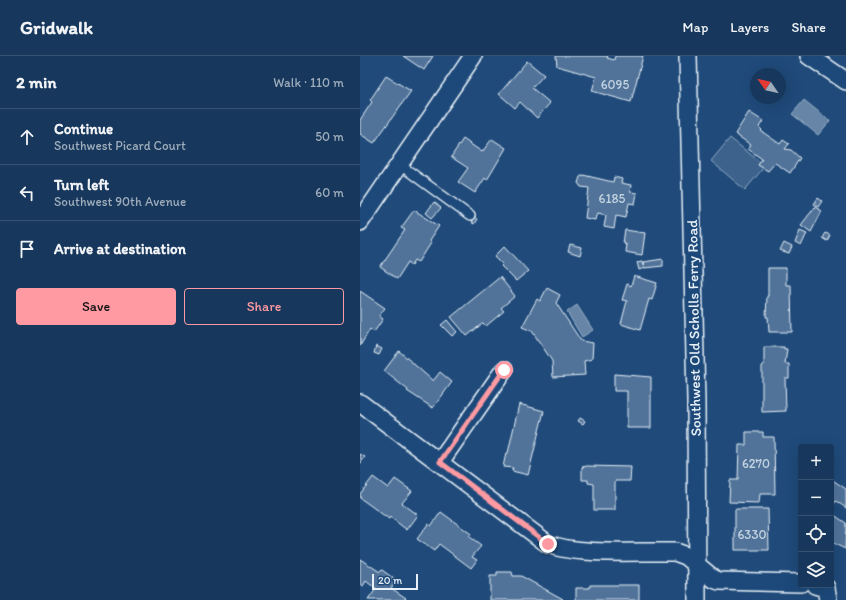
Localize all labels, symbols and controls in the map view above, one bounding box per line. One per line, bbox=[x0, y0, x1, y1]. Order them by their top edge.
text: Gridwalk bbox=[20, 16, 93, 39]
text: Map bbox=[683, 19, 708, 36]
text: Layers bbox=[730, 19, 769, 36]
text: Share bbox=[791, 19, 826, 36]
north arrow bbox=[750, 68, 786, 104]
text: 2 min bbox=[16, 72, 56, 92]
text: Walk · 110 m bbox=[273, 75, 344, 90]
house number: 6095 bbox=[601, 77, 629, 92]
text: Continue bbox=[54, 120, 113, 138]
icon: ahead bbox=[16, 126, 38, 148]
text: 50 m bbox=[315, 129, 344, 144]
text: Southwest Picard Court bbox=[54, 138, 186, 153]
text: Turn left bbox=[54, 176, 109, 194]
icon: left bbox=[16, 182, 38, 204]
text: 60 m bbox=[315, 185, 344, 200]
house number: 6185 bbox=[599, 191, 626, 206]
text: Southwest 90th Avenue bbox=[54, 194, 186, 209]
street label: Southwest Old Scholls Ferry Road bbox=[683, 219, 705, 437]
icon: arrive bbox=[16, 238, 38, 260]
text: Arrive at destination bbox=[54, 240, 186, 258]
button: Save bbox=[16, 288, 176, 325]
button: Share bbox=[184, 288, 344, 325]
route start bbox=[495, 361, 513, 379]
map controls bbox=[798, 444, 834, 588]
button: + bbox=[798, 444, 834, 480]
house number: 6270 bbox=[742, 456, 770, 471]
button: − bbox=[798, 480, 834, 516]
button: locate bbox=[798, 516, 834, 552]
house number: 6330 bbox=[737, 527, 767, 542]
route end bbox=[539, 535, 557, 553]
button: layers bbox=[798, 552, 834, 588]
scale bar bbox=[372, 572, 418, 591]
text: 20 m bbox=[378, 574, 402, 587]

